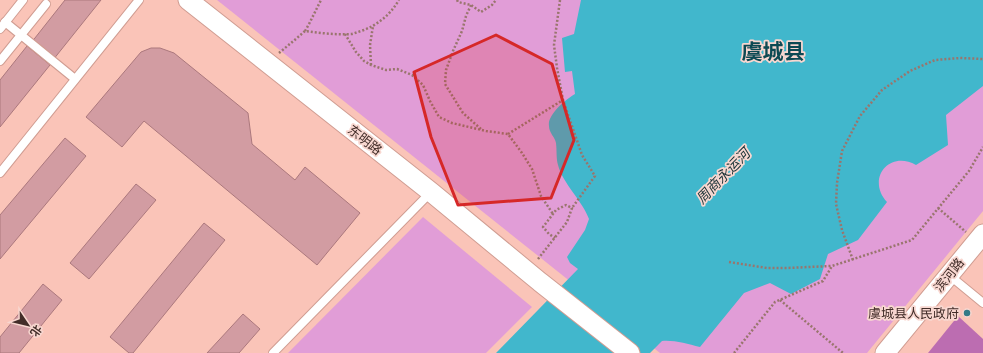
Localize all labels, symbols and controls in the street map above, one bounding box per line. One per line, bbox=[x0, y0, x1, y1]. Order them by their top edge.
district label: 虞城县 bbox=[742, 40, 805, 64]
street label: 东明路 bbox=[345, 122, 385, 158]
water label: 周商永运河 bbox=[693, 143, 755, 207]
street label: 滨河路 bbox=[931, 255, 967, 295]
north arrow bbox=[8, 305, 48, 345]
place label: 虞城县人民政府 bbox=[868, 306, 959, 321]
marker: 虞城县人民政府 bbox=[962, 308, 972, 318]
text: 北 bbox=[27, 322, 44, 339]

